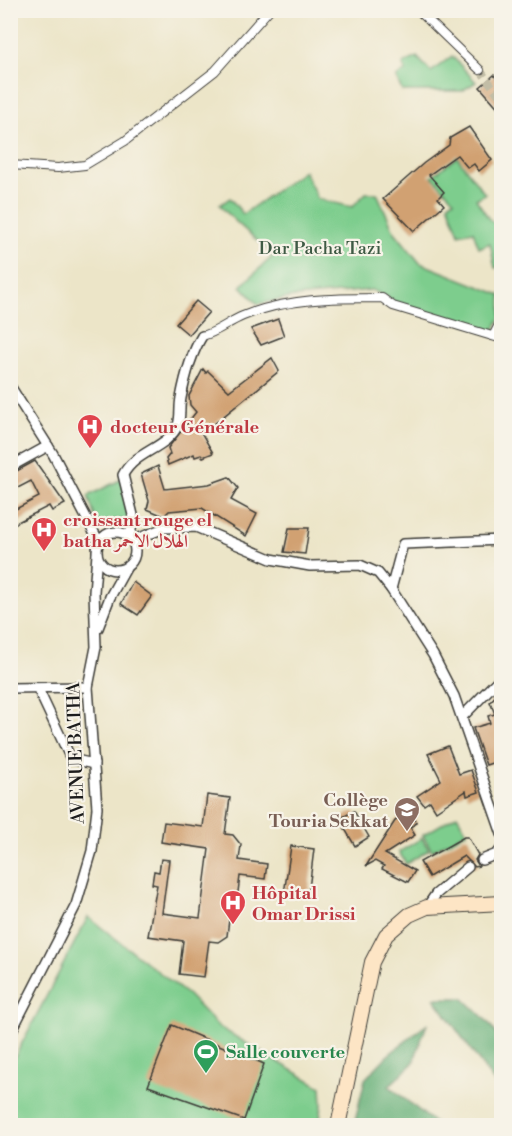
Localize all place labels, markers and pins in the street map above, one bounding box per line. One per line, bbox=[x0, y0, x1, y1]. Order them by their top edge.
hospital icon: docteur Générale bbox=[75, 412, 105, 450]
place label: docteur Générale bbox=[110, 416, 260, 439]
place label: croissant rouge el batha الهلال الاحمر bbox=[63, 509, 212, 553]
hospital icon: croissant rouge el batha الهلال الاحمر bbox=[29, 515, 59, 553]
place label: Collège Touria Sekkat bbox=[269, 789, 389, 833]
school or university icon: Collège Touria Sekkat bbox=[392, 795, 422, 833]
place label: Hôpital Omar Drissi bbox=[252, 882, 356, 926]
hospital icon: Hôpital Omar Drissi bbox=[218, 888, 248, 926]
sports icon: Salle couverte bbox=[191, 1037, 221, 1075]
place label: Salle couverte bbox=[226, 1041, 346, 1064]

